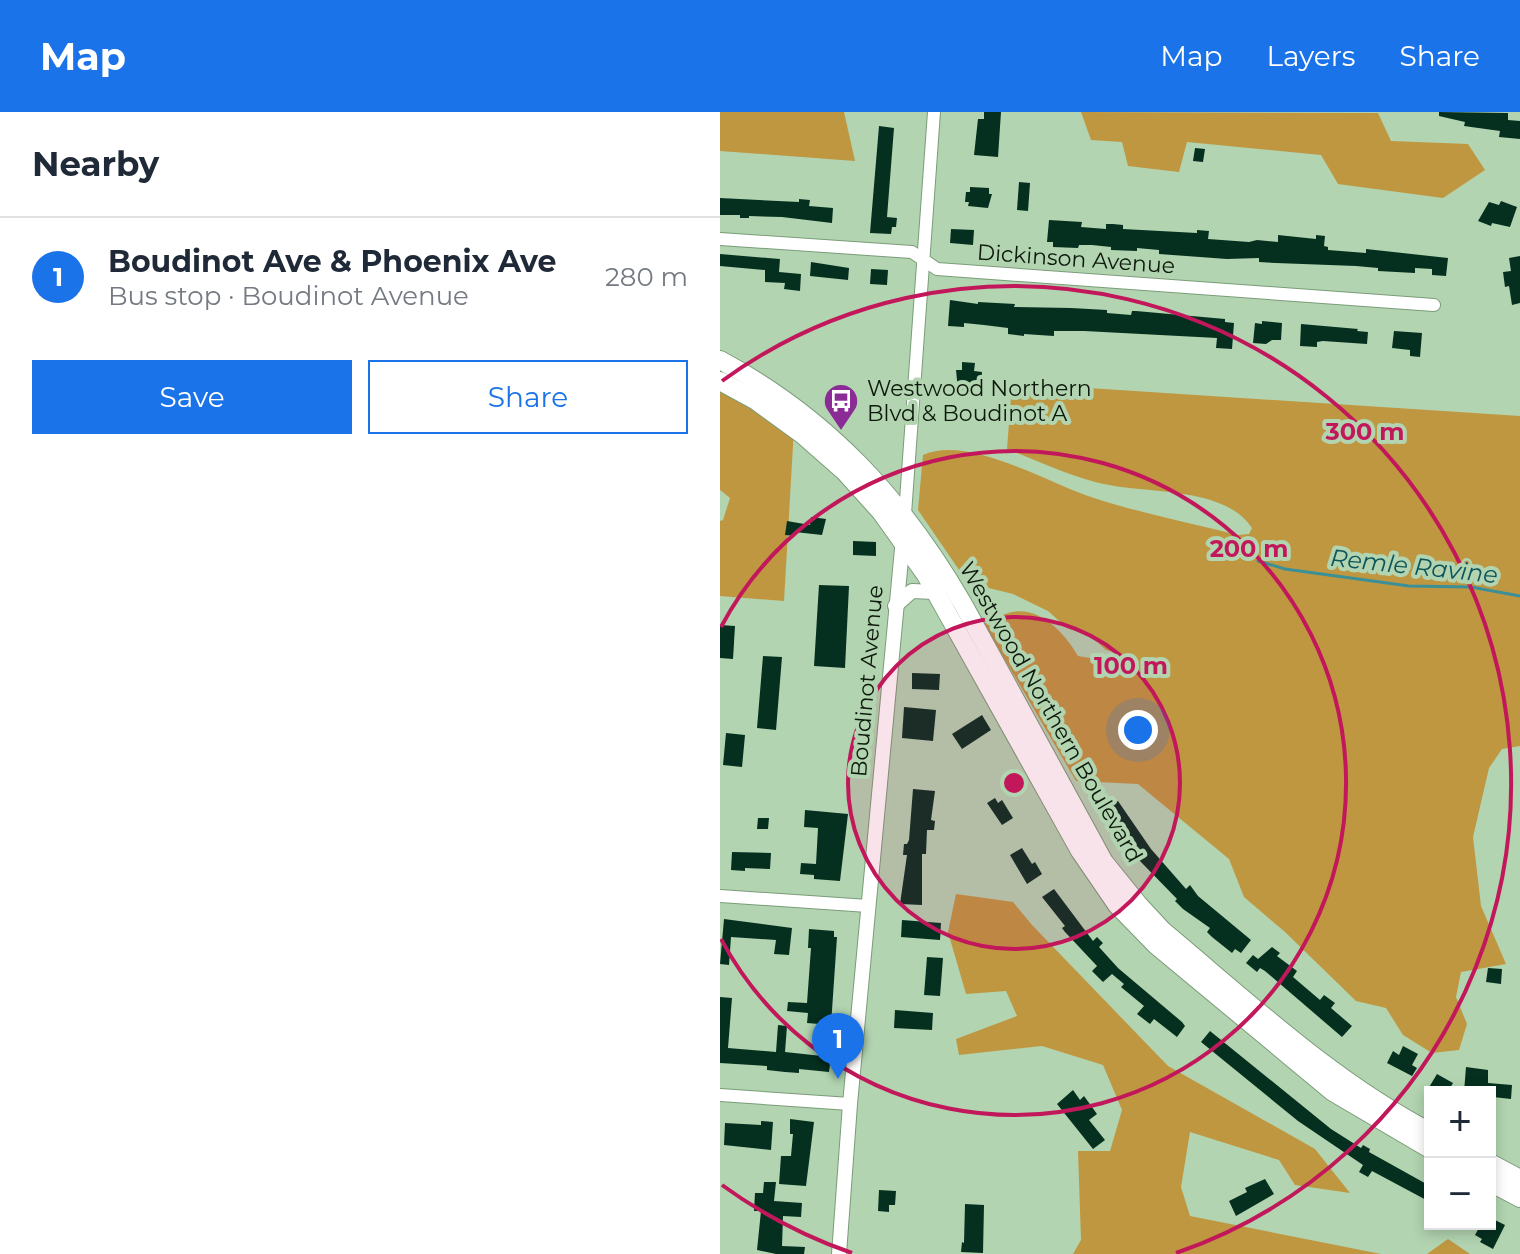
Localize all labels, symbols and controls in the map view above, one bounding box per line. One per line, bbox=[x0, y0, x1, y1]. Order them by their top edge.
text: Map bbox=[40, 33, 126, 80]
text: Map bbox=[1160, 39, 1223, 73]
text: Layers bbox=[1267, 39, 1356, 73]
text: Share bbox=[1400, 39, 1480, 73]
text: Nearby bbox=[32, 143, 159, 185]
street label: Dickinson Avenue bbox=[976, 239, 1176, 279]
text: Boudinot Ave & Phoenix Ave bbox=[108, 243, 556, 280]
text: 1 bbox=[53, 261, 63, 293]
text: 280 m bbox=[605, 261, 688, 293]
text: Bus stop · Boudinot Avenue bbox=[108, 280, 469, 312]
button: Save bbox=[32, 360, 352, 434]
button: Share bbox=[368, 360, 688, 434]
place label: Westwood Northern Blvd & Boudinot A bbox=[867, 375, 1092, 427]
bus stop icon: Westwood Northern Blvd & Boudinot A bbox=[822, 382, 860, 432]
text: 300 m bbox=[1325, 417, 1404, 446]
text: 200 m bbox=[1210, 534, 1288, 563]
water label: Remle Ravine bbox=[1329, 543, 1499, 589]
street label: Westwood Northern Boulevard bbox=[954, 557, 1148, 867]
street label: Boudinot Avenue bbox=[845, 584, 889, 778]
text: 100 m bbox=[1094, 651, 1168, 680]
your location bbox=[1118, 710, 1158, 750]
centre of rings bbox=[1000, 769, 1028, 797]
pin: 1 bbox=[812, 1013, 864, 1079]
map controls bbox=[1424, 1086, 1496, 1230]
button: + bbox=[1424, 1086, 1496, 1158]
button: − bbox=[1424, 1158, 1496, 1230]

